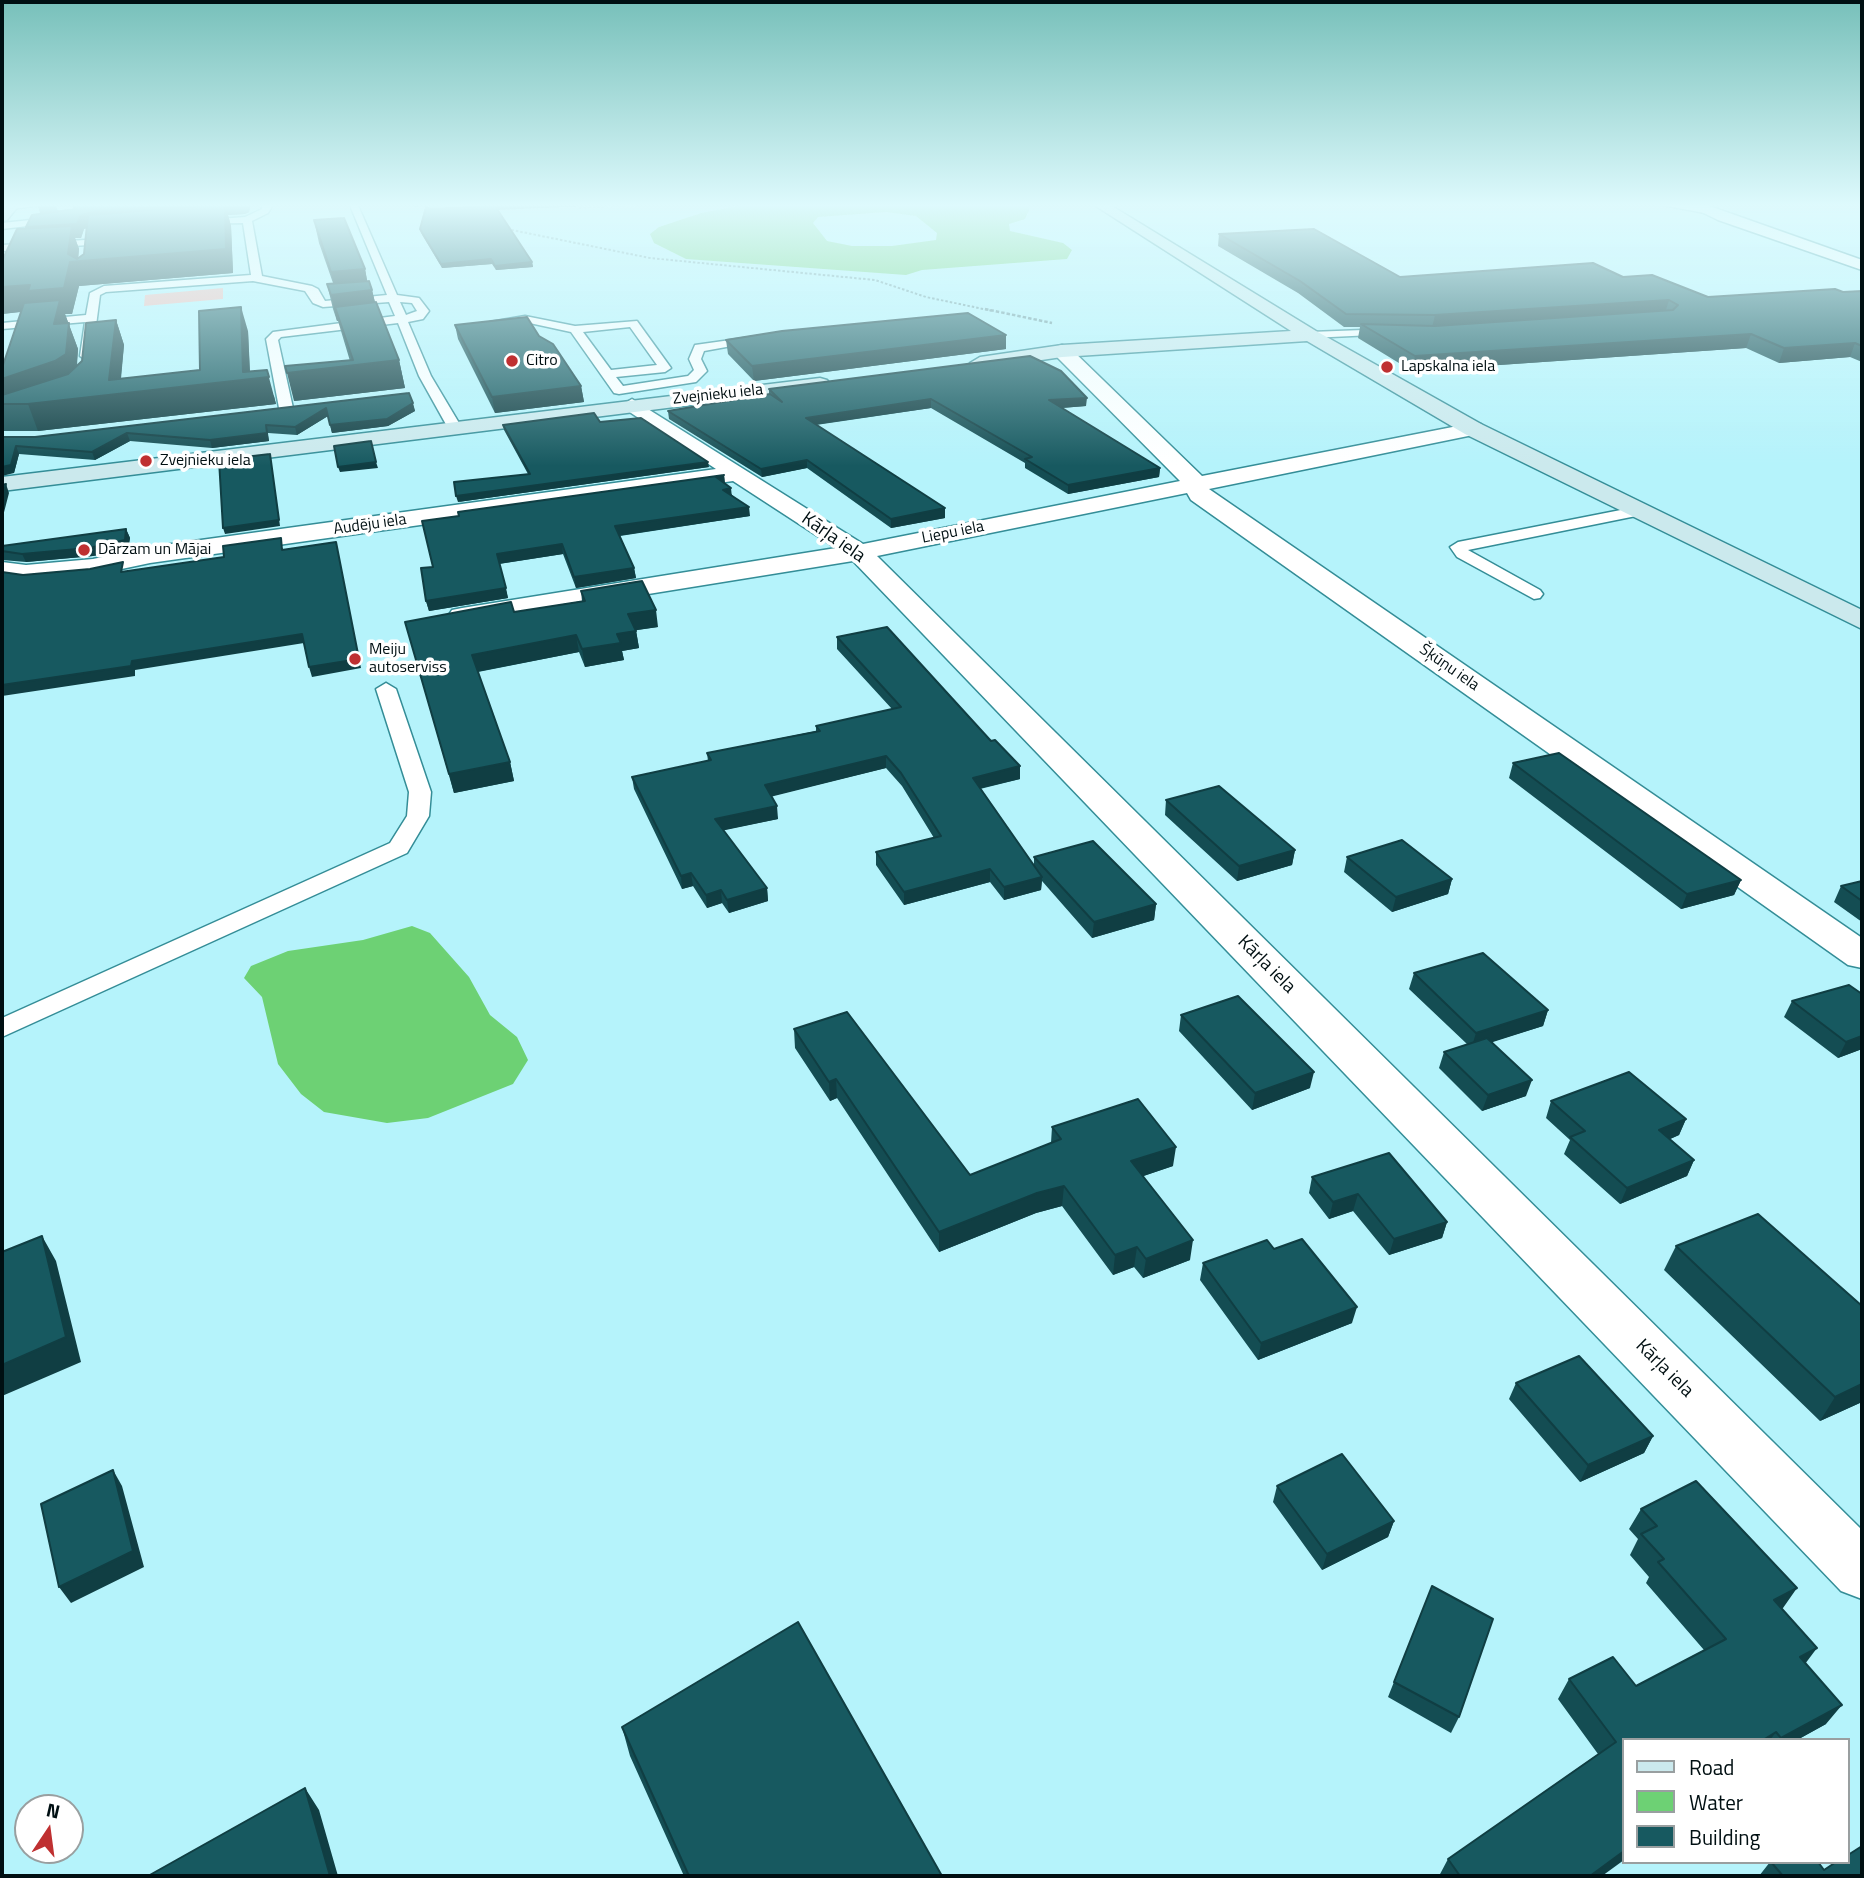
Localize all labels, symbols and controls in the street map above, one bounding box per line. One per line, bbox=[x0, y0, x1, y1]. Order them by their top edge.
place label: Citro bbox=[526, 351, 558, 371]
marker: Citro bbox=[504, 353, 520, 369]
place label: Lapskalna iela bbox=[1401, 357, 1495, 377]
marker: Lapskalna iela bbox=[1379, 359, 1395, 375]
street label: Zvejnieku iela bbox=[672, 381, 764, 409]
place label: Zvejnieku iela bbox=[160, 451, 251, 471]
marker: Zvejnieku iela bbox=[138, 453, 154, 469]
street label: Kārļa iela bbox=[797, 508, 869, 568]
street label: Audēju iela bbox=[332, 510, 408, 540]
street label: Liepu iela bbox=[920, 518, 986, 548]
place label: Dārzam un Mājai bbox=[98, 540, 211, 560]
marker: Dārzam un Mājai bbox=[76, 542, 92, 558]
place label: Meiju autoserviss bbox=[369, 640, 447, 678]
street label: Šķūņu iela bbox=[1415, 640, 1483, 696]
marker: Meiju autoserviss bbox=[347, 651, 363, 667]
street label: Kārļa iela bbox=[1232, 931, 1300, 999]
street label: Kārļa iela bbox=[1630, 1335, 1698, 1403]
legend bbox=[1622, 1738, 1850, 1864]
text: Road bbox=[1689, 1751, 1734, 1783]
text: Water bbox=[1689, 1786, 1743, 1818]
north arrow bbox=[14, 1794, 84, 1864]
text: N bbox=[44, 1794, 63, 1826]
text: Building bbox=[1689, 1821, 1760, 1853]

